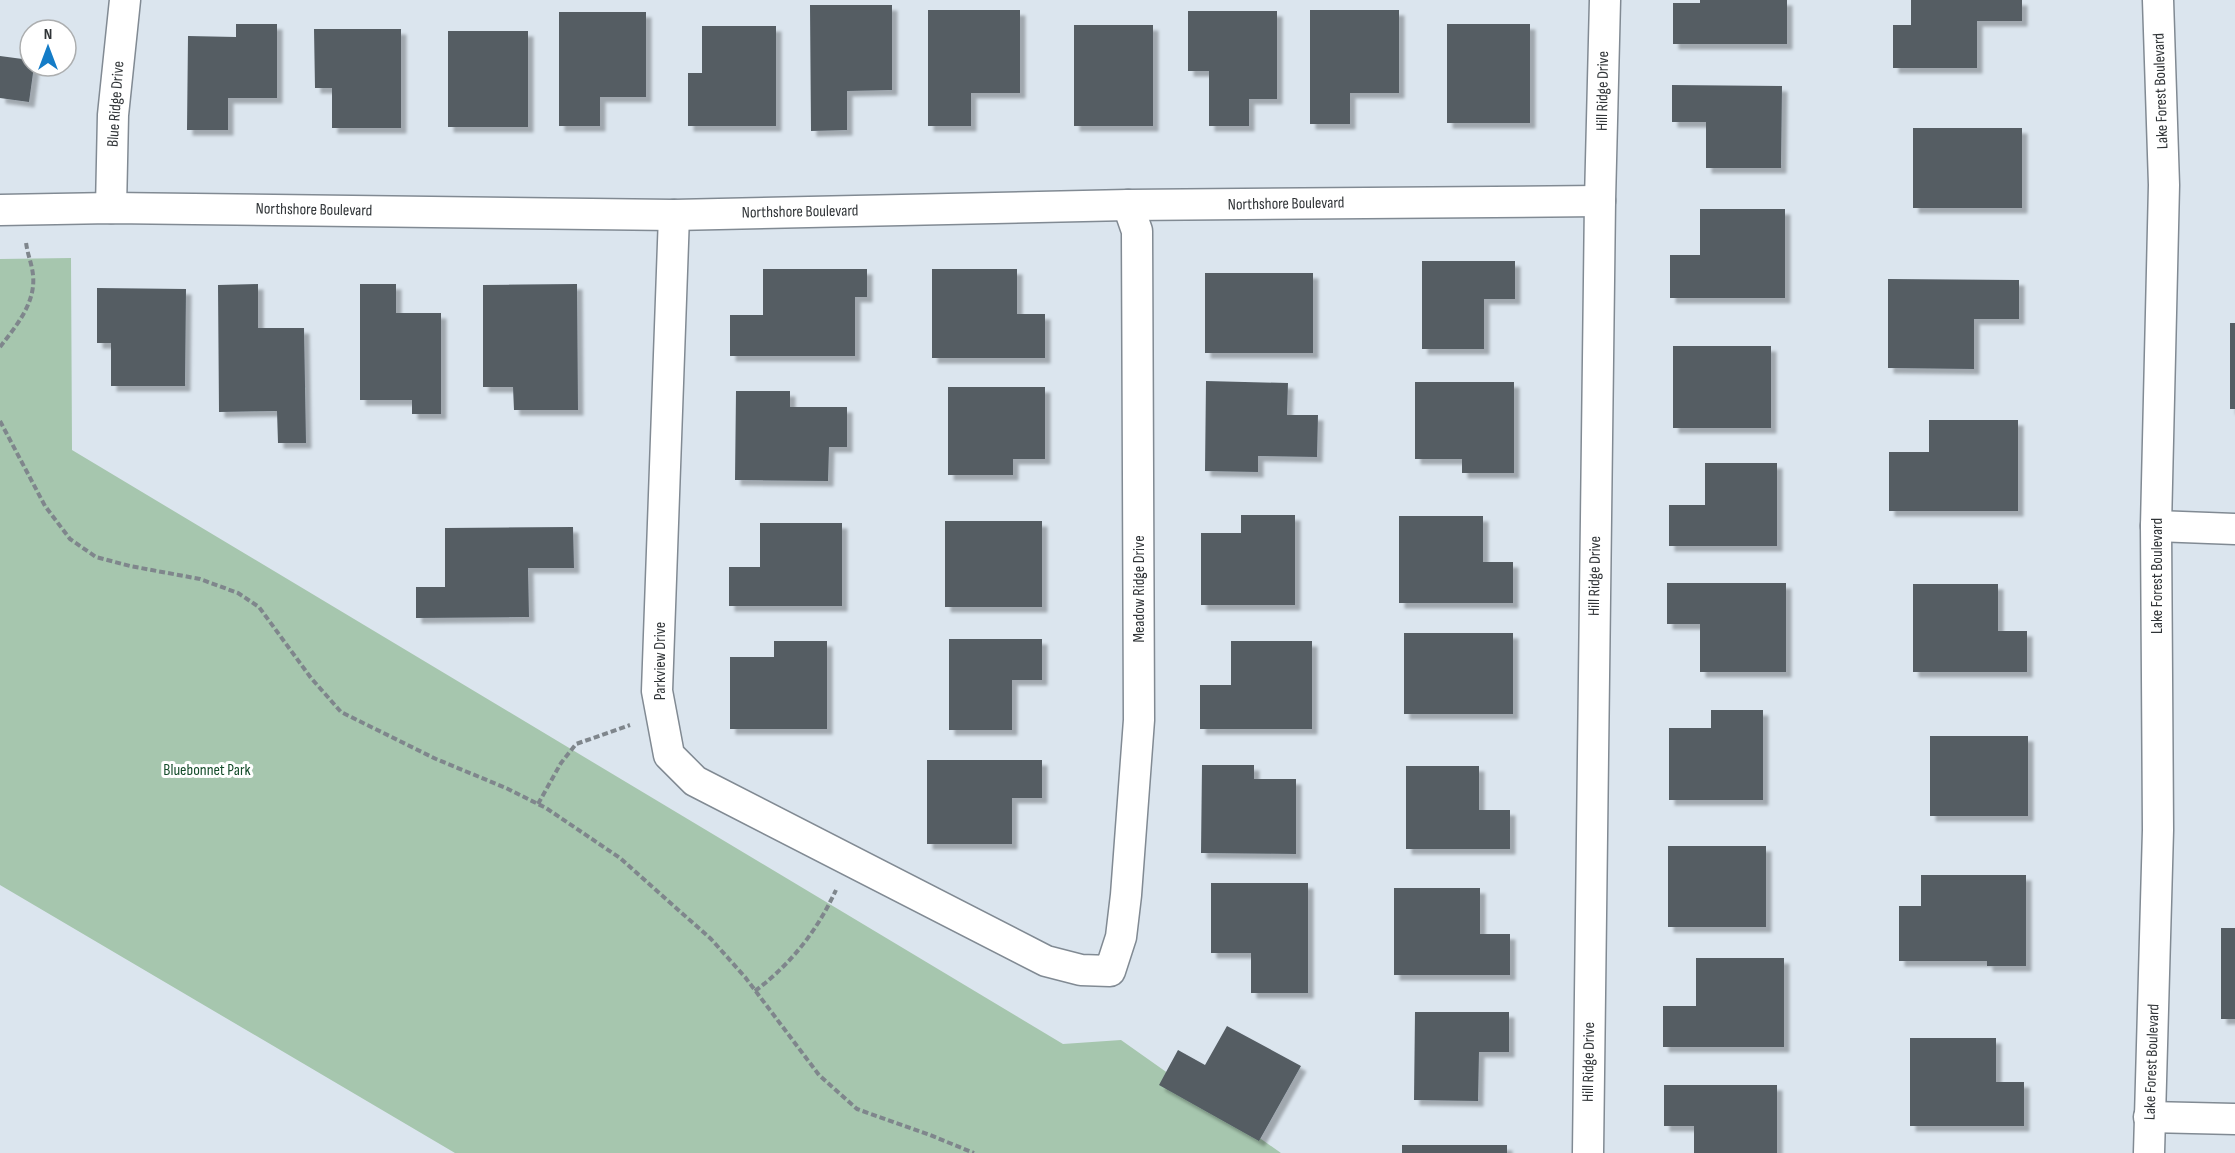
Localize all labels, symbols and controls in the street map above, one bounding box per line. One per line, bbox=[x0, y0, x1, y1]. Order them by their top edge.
north arrow bbox=[18, 18, 78, 78]
text: N bbox=[44, 25, 52, 44]
street label: Lake Forest Boulevard bbox=[2149, 33, 2173, 149]
street label: Hill Ridge Drive bbox=[1593, 51, 1613, 131]
street label: Blue Ridge Drive bbox=[104, 60, 128, 148]
street label: Northshore Boulevard bbox=[1227, 193, 1345, 215]
street label: Northshore Boulevard bbox=[255, 199, 373, 221]
street label: Northshore Boulevard bbox=[741, 201, 859, 223]
street label: Lake Forest Boulevard bbox=[2148, 518, 2167, 634]
street label: Meadow Ridge Drive bbox=[1130, 535, 1149, 643]
street label: Hill Ridge Drive bbox=[1585, 536, 1605, 616]
street label: Parkview Drive bbox=[651, 622, 670, 700]
park label: Bluebonnet Park bbox=[163, 761, 251, 780]
street label: Lake Forest Boulevard bbox=[2140, 1004, 2164, 1120]
street label: Hill Ridge Drive bbox=[1579, 1022, 1599, 1102]

